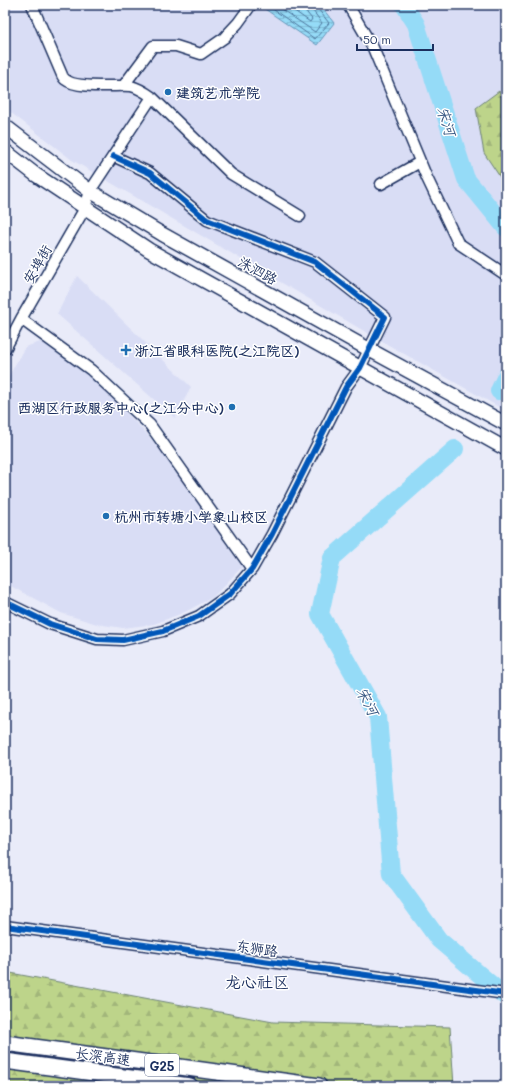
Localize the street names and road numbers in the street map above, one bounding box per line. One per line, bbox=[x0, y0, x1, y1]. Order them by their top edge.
street label: 安埠街 bbox=[18, 241, 56, 287]
street label: 洙泗路 bbox=[235, 252, 281, 288]
street label: 东狮路 bbox=[235, 936, 279, 960]
street label: 长深高速 bbox=[74, 1043, 132, 1069]
road number: G25 bbox=[145, 1054, 179, 1076]

